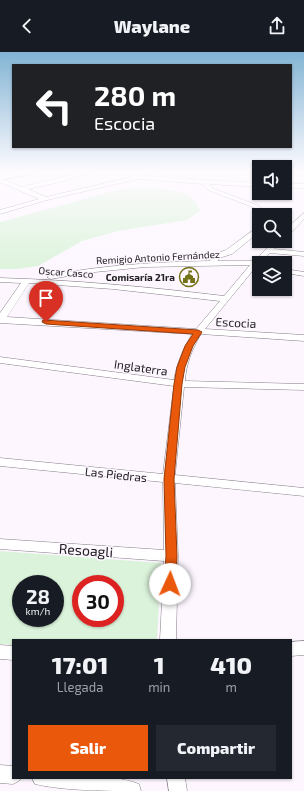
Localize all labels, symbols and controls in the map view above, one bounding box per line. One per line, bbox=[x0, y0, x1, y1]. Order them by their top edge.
icon: back bbox=[16, 15, 38, 37]
text: Waylane bbox=[114, 15, 190, 37]
icon: share bbox=[266, 15, 288, 37]
text: 280 m bbox=[94, 78, 176, 112]
icon: left bbox=[28, 80, 80, 132]
text: Escocia bbox=[94, 112, 155, 134]
map controls bbox=[252, 160, 292, 296]
button: sound bbox=[252, 160, 292, 200]
button: search bbox=[252, 208, 292, 248]
street label: Remigio Antonio Fernández bbox=[96, 248, 220, 266]
button: layers bbox=[252, 256, 292, 296]
street label: Oscar Casco bbox=[38, 264, 94, 280]
public building icon: Comisaría 21ra bbox=[178, 266, 200, 288]
place label: Comisaría 21ra bbox=[106, 271, 175, 283]
pin bbox=[29, 281, 63, 322]
icon: arrive bbox=[35, 287, 57, 309]
street label: Escocia bbox=[215, 314, 257, 330]
street label: Inglaterra bbox=[113, 356, 169, 378]
street label: Las Piedras bbox=[84, 464, 148, 484]
street label: Resoagli bbox=[58, 540, 114, 560]
position arrow bbox=[149, 563, 191, 605]
speed limit sign: 30 bbox=[72, 575, 124, 627]
text: 28 bbox=[26, 584, 50, 608]
text: km/h bbox=[26, 605, 50, 617]
text: 17:01 bbox=[52, 650, 108, 679]
text: 1 bbox=[154, 650, 165, 679]
text: 410 bbox=[210, 650, 252, 679]
text: Llegada bbox=[57, 679, 103, 695]
text: min bbox=[148, 679, 170, 695]
text: m bbox=[225, 679, 237, 695]
button: Salir bbox=[28, 725, 148, 771]
button: Compartir bbox=[156, 725, 276, 771]

